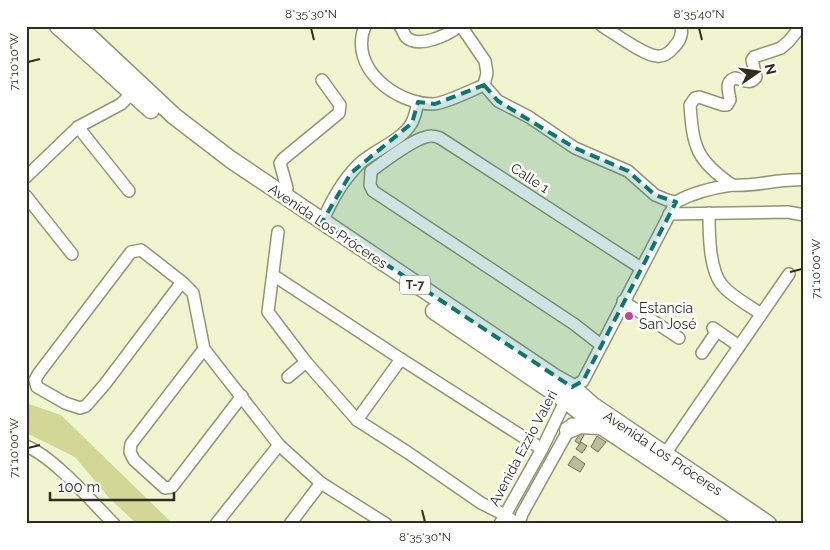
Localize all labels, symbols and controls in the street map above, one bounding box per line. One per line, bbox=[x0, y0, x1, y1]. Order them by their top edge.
text: 8°35'30"N bbox=[285, 7, 337, 21]
text: 8°35'40"N bbox=[673, 7, 725, 21]
text: 71°10'10"W bbox=[7, 33, 21, 91]
north arrow bbox=[732, 48, 782, 98]
text: N bbox=[762, 62, 780, 76]
street label: Calle 1 bbox=[508, 160, 552, 196]
street label: Avenida Los Próceres bbox=[266, 180, 390, 272]
text: 71°10'00"W bbox=[809, 239, 823, 299]
road number: T-7 bbox=[400, 276, 430, 294]
place label: Estancia San José bbox=[639, 300, 696, 332]
marker: Estancia San José bbox=[623, 310, 635, 322]
street label: Avenida Ezzio Valeri bbox=[486, 387, 560, 509]
street label: Avenida Los Próceres bbox=[601, 407, 725, 499]
text: 71°10'00"W bbox=[7, 418, 21, 478]
scale bar bbox=[50, 470, 174, 502]
text: 100 m bbox=[58, 478, 100, 496]
text: 8°35'30"N bbox=[399, 530, 451, 544]

